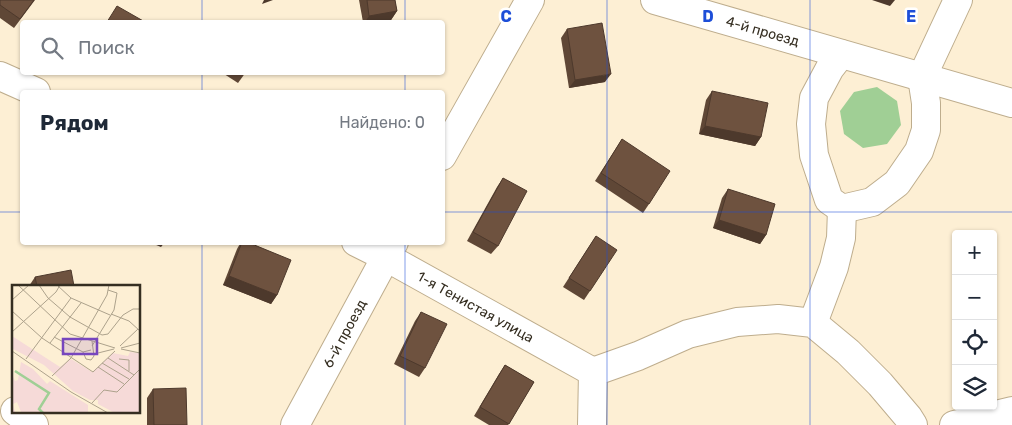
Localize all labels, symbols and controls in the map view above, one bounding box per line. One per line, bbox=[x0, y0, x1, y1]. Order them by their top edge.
text: C bbox=[500, 7, 512, 26]
text: D bbox=[702, 7, 714, 26]
text: E bbox=[906, 7, 916, 26]
street label: 4-й проезд bbox=[724, 12, 801, 50]
search box bbox=[20, 20, 445, 75]
icon: search bbox=[38, 34, 66, 62]
text: Поиск bbox=[78, 36, 135, 59]
text: Рядом bbox=[40, 110, 109, 135]
text: Найдено: 0 bbox=[339, 113, 425, 132]
map controls bbox=[952, 230, 997, 410]
button: + bbox=[952, 230, 997, 275]
street label: 1-я Тенистая улица bbox=[414, 268, 537, 346]
button: − bbox=[952, 275, 997, 320]
inset map bbox=[12, 285, 140, 412]
street label: 6-й проезд bbox=[319, 296, 370, 371]
button: locate bbox=[952, 320, 997, 365]
button: layers bbox=[952, 365, 997, 410]

